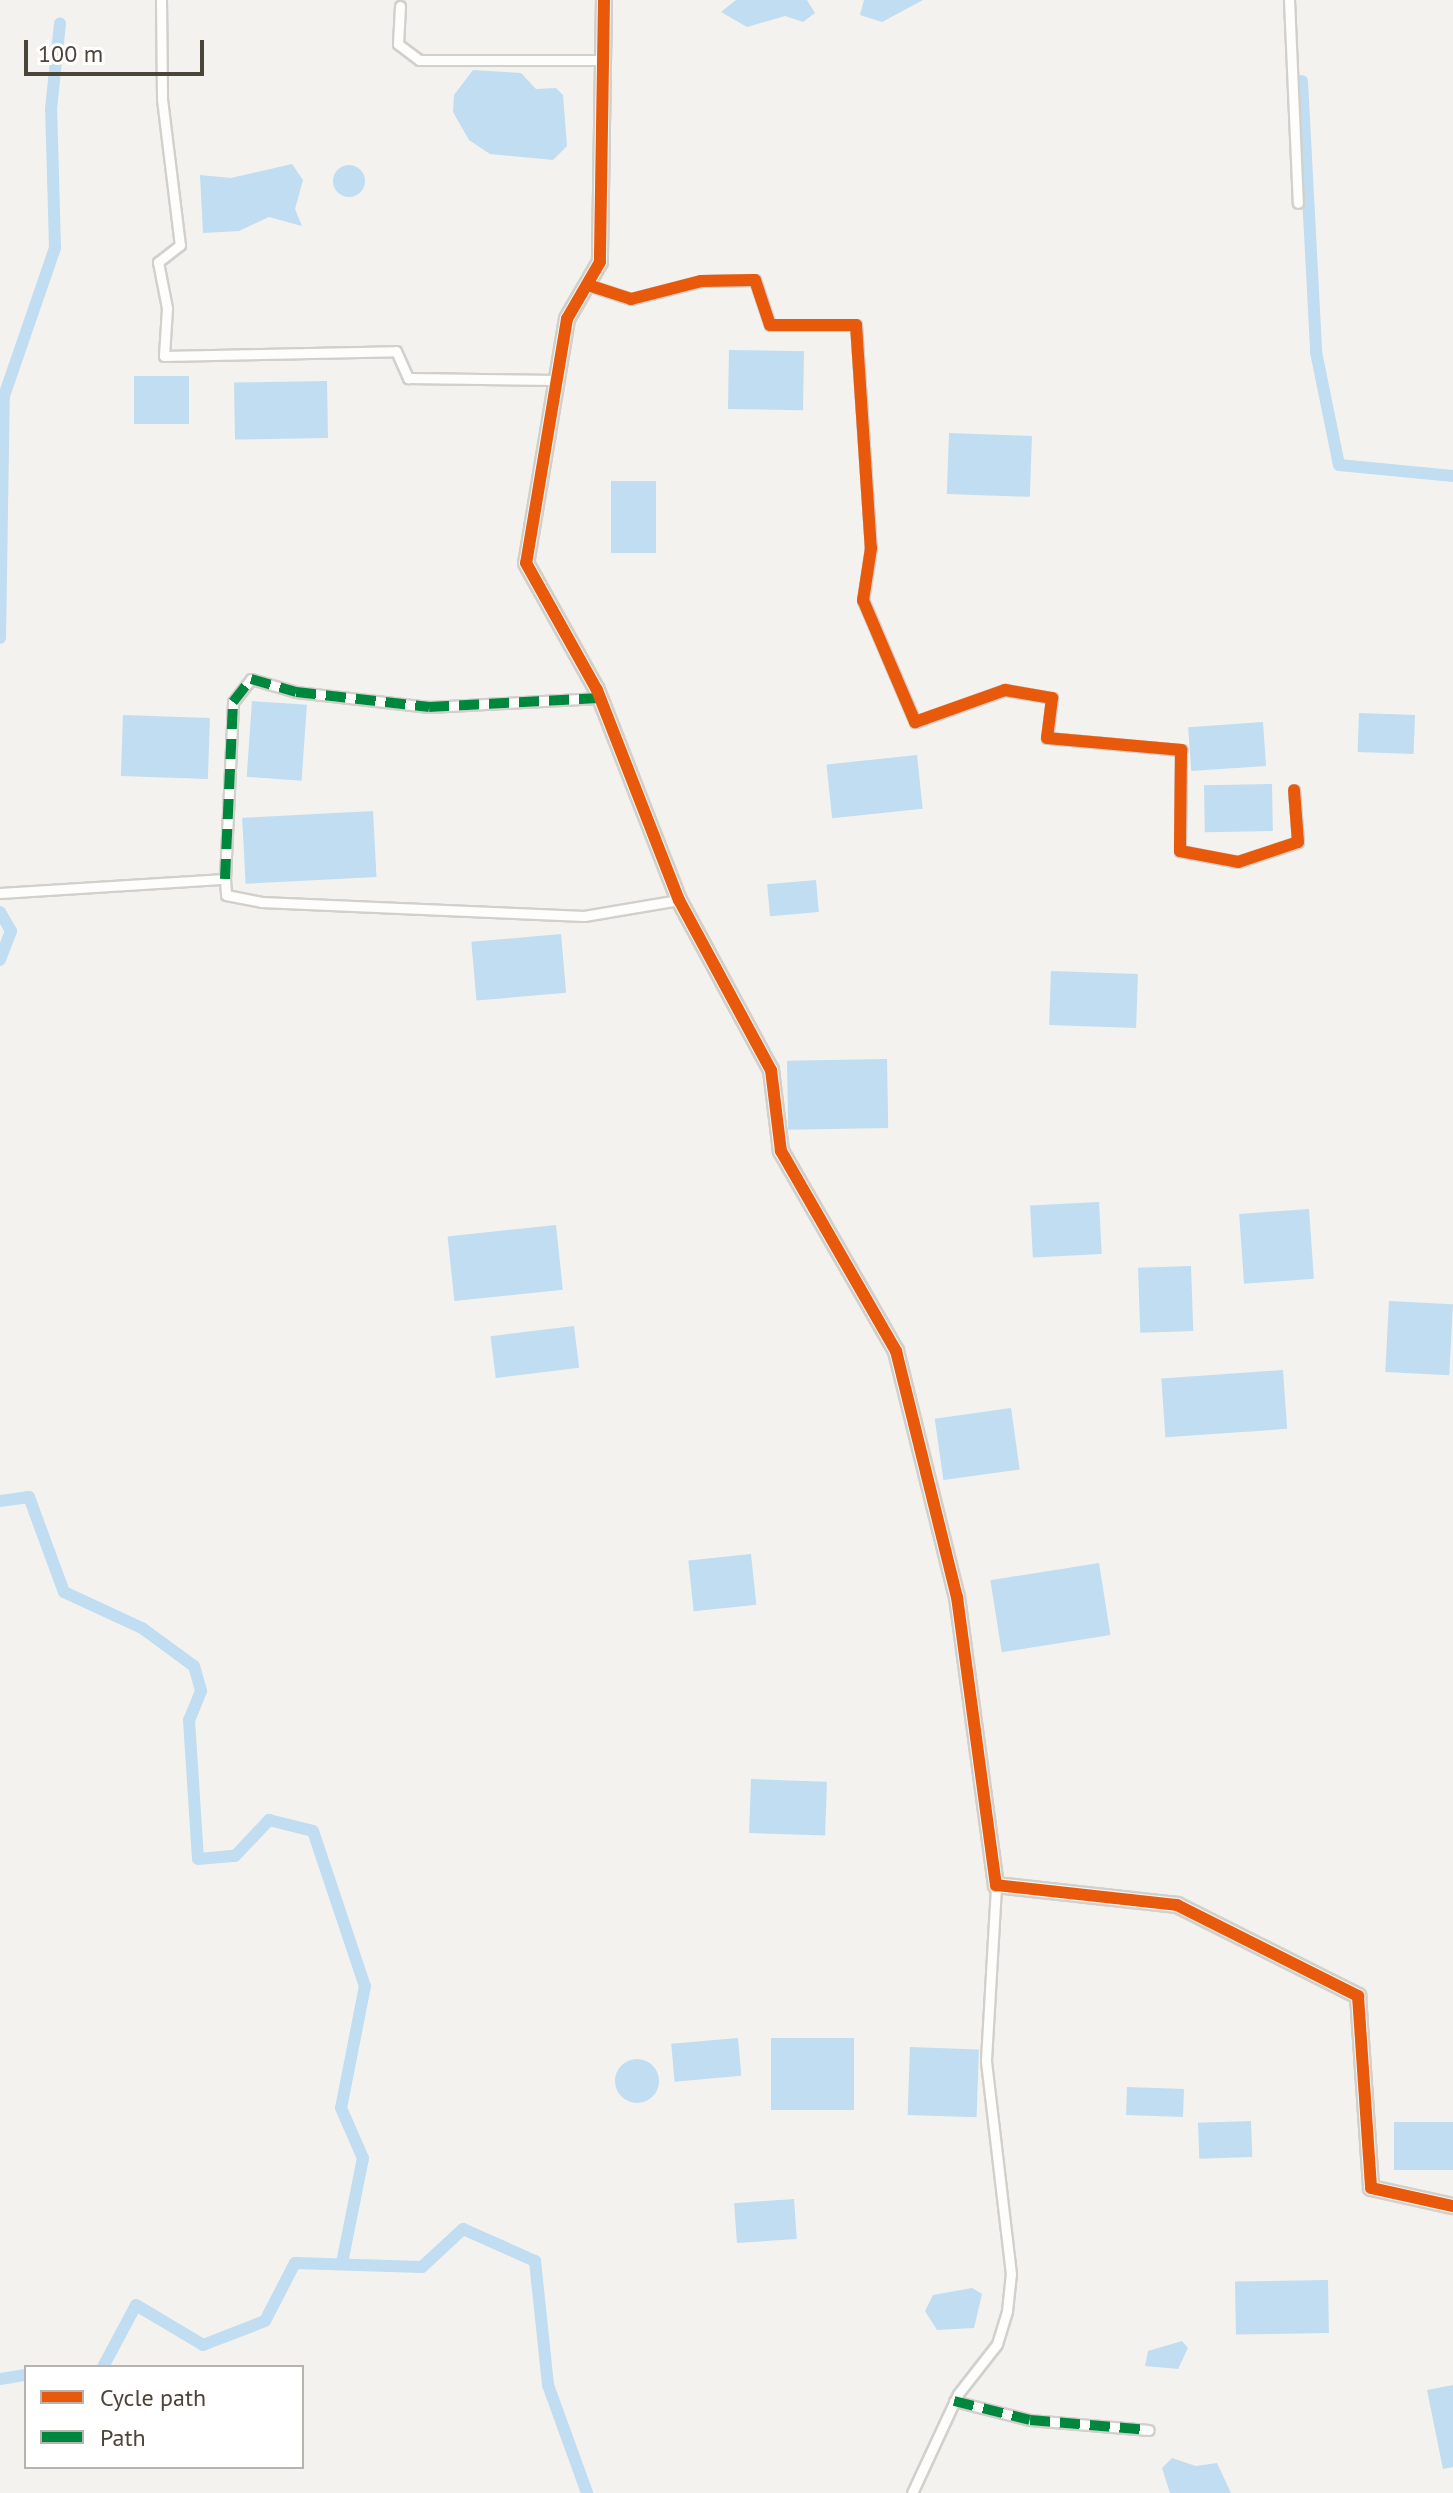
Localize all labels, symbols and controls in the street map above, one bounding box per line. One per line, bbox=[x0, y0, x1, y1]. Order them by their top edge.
scale bar bbox=[28, 24, 208, 74]
text: 100 m bbox=[38, 38, 103, 69]
legend bbox=[24, 2365, 304, 2469]
text: Cycle path bbox=[100, 2382, 206, 2413]
text: Path bbox=[100, 2422, 146, 2453]

